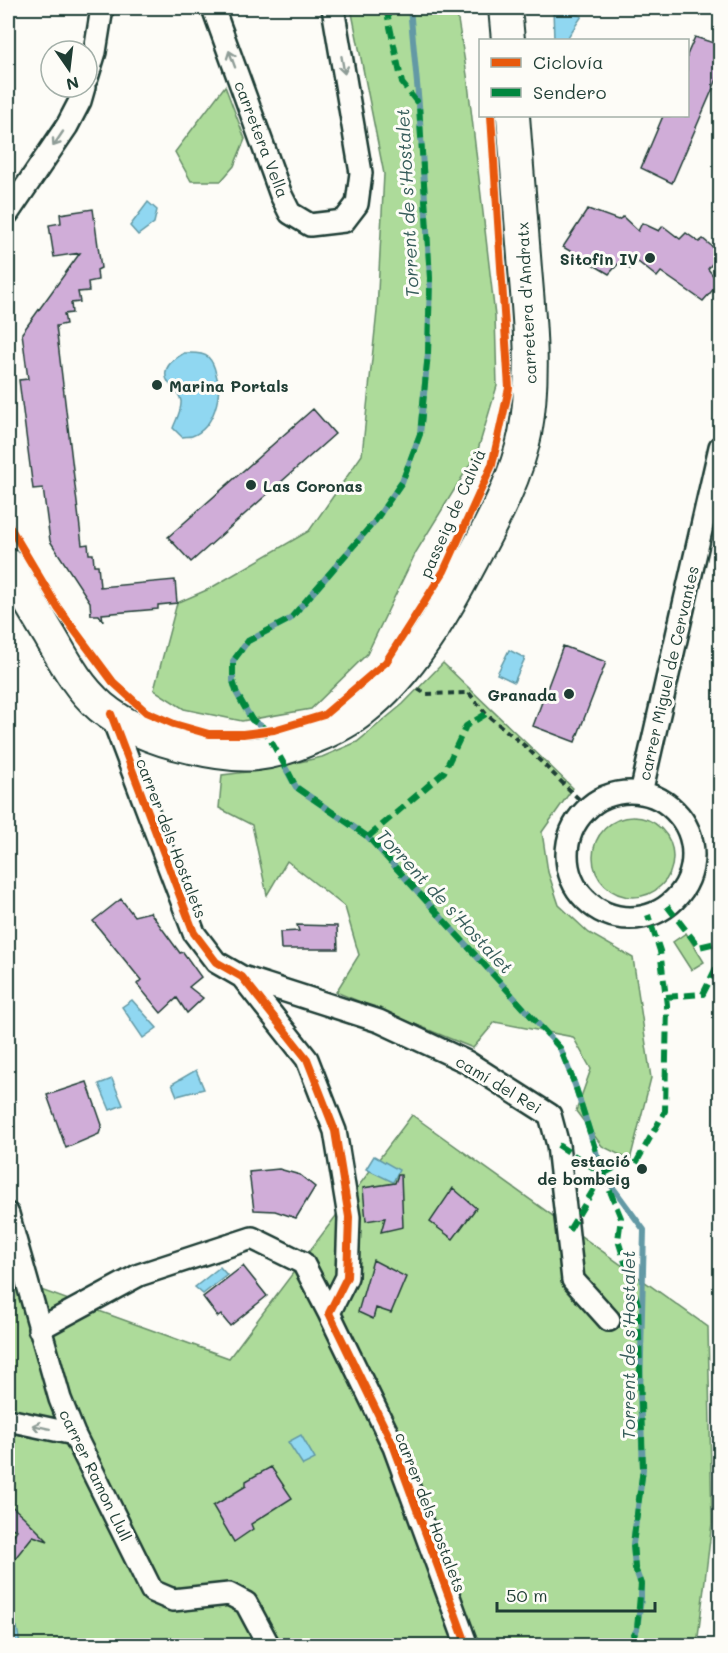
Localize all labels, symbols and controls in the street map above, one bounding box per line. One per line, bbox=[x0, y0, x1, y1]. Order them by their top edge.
north arrow bbox=[39, 39, 99, 99]
legend bbox=[479, 39, 689, 117]
one-way arrow bbox=[225, 50, 236, 69]
text: Ciclovía bbox=[533, 50, 604, 74]
one-way arrow bbox=[338, 55, 349, 75]
text: N bbox=[64, 72, 81, 96]
street label: carretera Vella bbox=[230, 78, 294, 200]
text: Sendero bbox=[533, 80, 607, 104]
water label: Torrent de s'Hostalet bbox=[390, 108, 424, 298]
one-way arrow bbox=[52, 130, 64, 147]
street label: carretera d'Andratx bbox=[511, 221, 541, 385]
place label: Sitofin IV bbox=[560, 248, 638, 269]
marker: Sitofin IV bbox=[643, 251, 657, 265]
place label: Marina Portals bbox=[169, 375, 289, 396]
marker: Marina Portals bbox=[150, 378, 164, 392]
street label: passeig de Calvià bbox=[414, 445, 490, 581]
place label: Las Coronas bbox=[263, 475, 363, 496]
marker: Las Coronas bbox=[244, 478, 258, 492]
street label: carrer Miguel de Cervantes bbox=[633, 564, 703, 782]
place label: Granada bbox=[488, 684, 557, 705]
marker: Granada bbox=[562, 687, 576, 701]
street label: carrer dels Hostalets bbox=[132, 755, 212, 921]
water label: Torrent de s'Hostalet bbox=[372, 823, 518, 979]
street label: camí del Rei bbox=[452, 1050, 546, 1118]
place label: estació de bombeig bbox=[537, 1150, 630, 1189]
marker: estació de bombeig bbox=[635, 1162, 649, 1176]
water label: Torrent de s'Hostalet bbox=[616, 1250, 640, 1440]
street label: carrer Ramon Llull bbox=[55, 1406, 137, 1544]
one-way arrow bbox=[32, 1421, 51, 1432]
street label: carrer dels Hostalets bbox=[391, 1429, 471, 1595]
scale bar bbox=[497, 1575, 654, 1613]
text: 50 m bbox=[506, 1583, 548, 1607]

